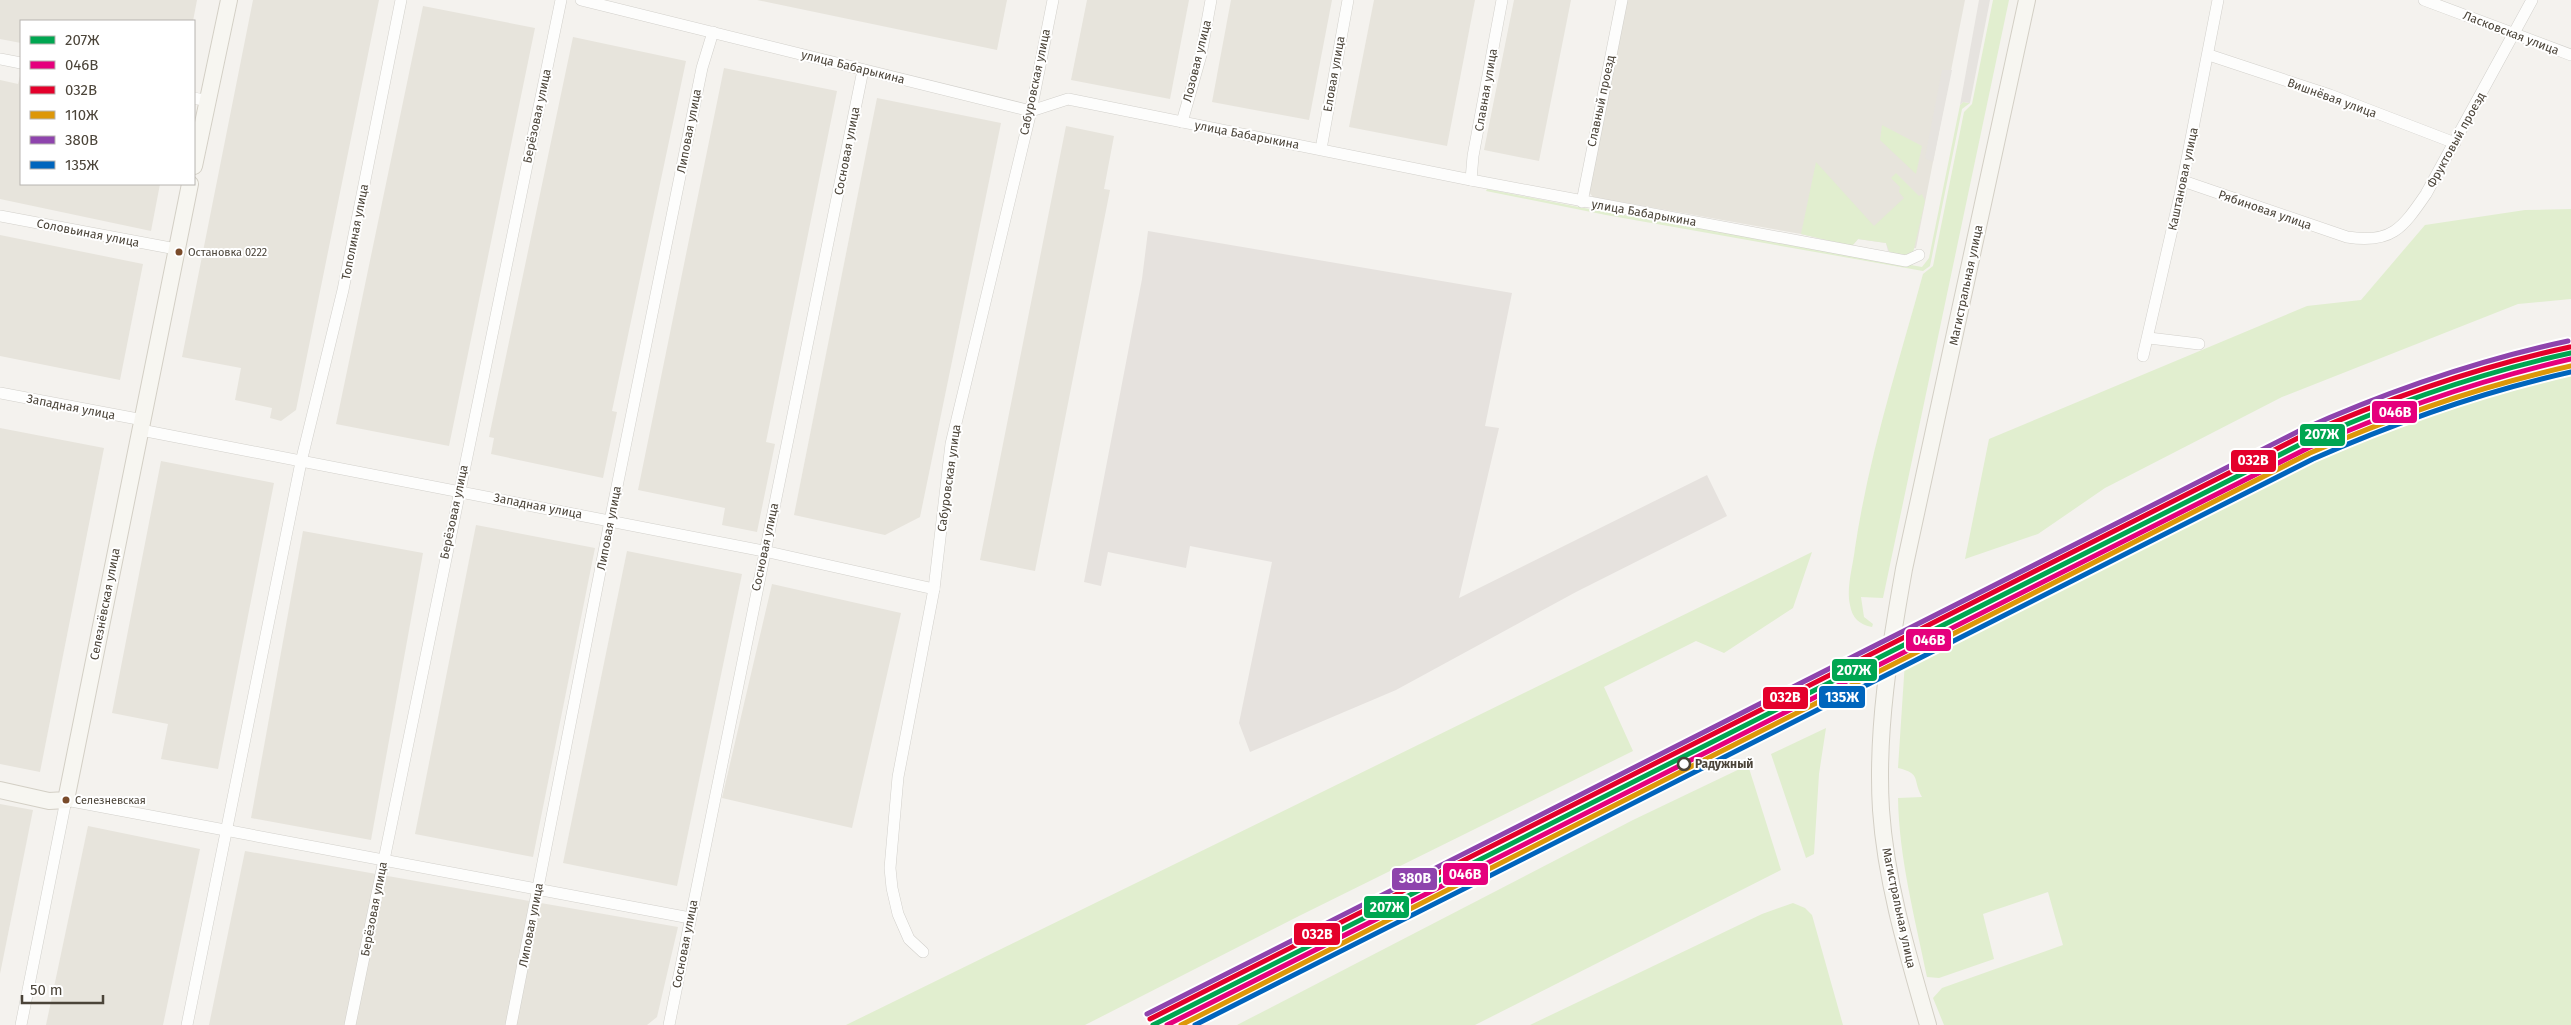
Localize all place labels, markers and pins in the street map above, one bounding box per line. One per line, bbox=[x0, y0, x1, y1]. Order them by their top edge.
place label: Остановка 0222 bbox=[188, 246, 267, 259]
marker: Остановка 0222 bbox=[174, 247, 184, 257]
marker: Радужный bbox=[1677, 757, 1691, 771]
place label: Радужный bbox=[1695, 757, 1753, 771]
place label: Селезневская bbox=[75, 794, 146, 807]
marker: Селезневская bbox=[61, 795, 71, 805]

